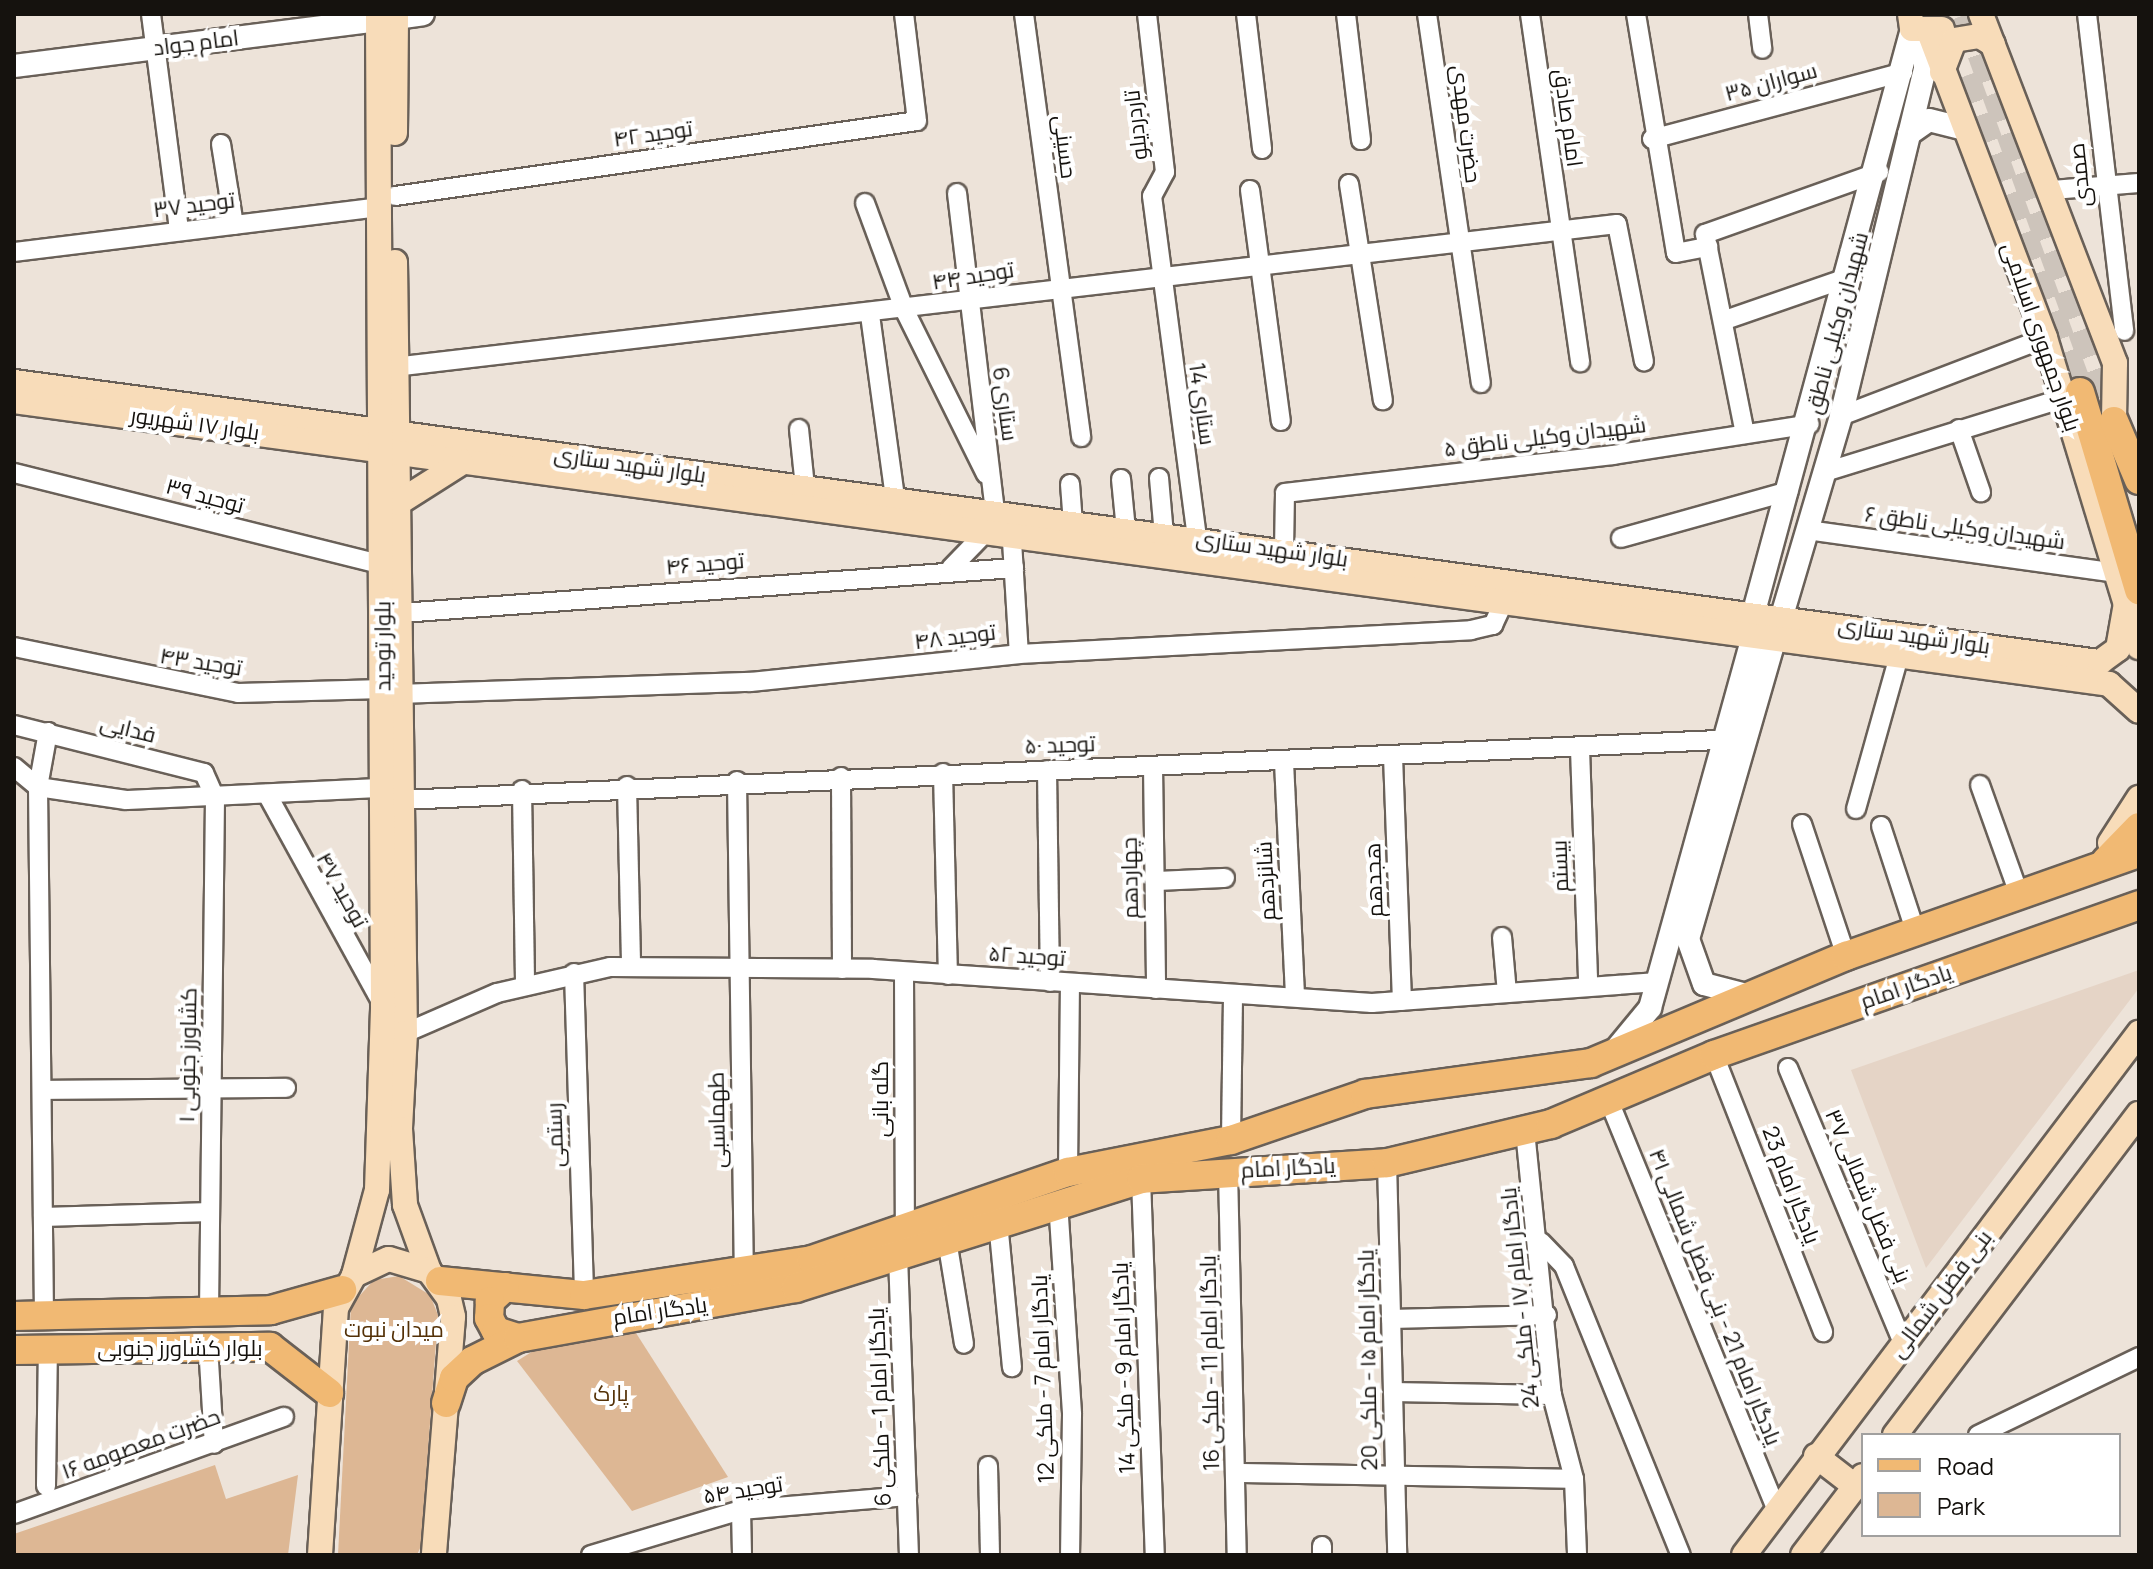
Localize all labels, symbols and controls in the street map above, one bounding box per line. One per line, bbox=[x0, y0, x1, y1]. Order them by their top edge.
street label: امام جواد bbox=[152, 25, 240, 61]
street label: سواران ۳۵ bbox=[1722, 57, 1820, 107]
street label: حضرت مهدی bbox=[1446, 63, 1486, 185]
street label: امام صادق bbox=[1548, 67, 1588, 169]
street label: تاردردیلو bbox=[1119, 88, 1153, 162]
street label: حسینی bbox=[1048, 114, 1082, 180]
street label: توحید ۴۲ bbox=[612, 115, 694, 153]
street label: صمدی bbox=[2064, 142, 2096, 208]
street label: توحید ۳۷ bbox=[152, 187, 236, 223]
street label: شهیدان وکیلی ناطق bbox=[1800, 229, 1874, 417]
street label: بلوار جمهوری اسلامی bbox=[1996, 239, 2086, 435]
street label: توحید ۴۴ bbox=[930, 256, 1016, 296]
street label: ستاری 14 bbox=[1183, 361, 1221, 447]
street label: ستاری 6 bbox=[987, 365, 1023, 443]
street label: بلوار ۱۷ شهریور bbox=[129, 402, 261, 446]
street label: شهیدان وکیلی ناطق ۵ bbox=[1442, 411, 1648, 463]
street label: بلوار شهید ستاری bbox=[552, 441, 708, 489]
street label: توحید ۳۹ bbox=[163, 473, 247, 519]
street label: شهیدان وکیلی ناطق ۶ bbox=[1863, 501, 2067, 555]
street label: بلوار شهید ستاری bbox=[1194, 525, 1350, 573]
street label: توحید ۴۶ bbox=[665, 547, 745, 581]
street label: بلوار توحید bbox=[370, 601, 396, 691]
street label: بلوار شهید ستاری bbox=[1836, 612, 1992, 660]
street label: توحید ۴۸ bbox=[913, 619, 997, 655]
street label: توحید ۴۳ bbox=[158, 642, 244, 682]
street label: فدایی bbox=[97, 709, 159, 749]
street label: توحید ۵۰ bbox=[1024, 731, 1096, 759]
street label: چهاردهم bbox=[1116, 837, 1144, 919]
street label: بیستم bbox=[1546, 839, 1574, 893]
street label: شانزدهم bbox=[1251, 840, 1281, 922]
street label: هجدهم bbox=[1360, 842, 1388, 918]
street label: توحید ۴۷ bbox=[311, 848, 373, 932]
street label: توحید ۵۲ bbox=[988, 940, 1066, 972]
street label: یادگار امام bbox=[1857, 959, 1955, 1015]
street label: کشاورز جنوبی ۱ bbox=[174, 987, 202, 1123]
street label: گله بانی bbox=[868, 1061, 894, 1137]
street label: طهماسبی bbox=[703, 1072, 731, 1168]
street label: رستمی bbox=[541, 1102, 569, 1168]
street label: بنی فضل شمالی ۳۷ bbox=[1819, 1105, 1917, 1287]
street label: یادگار امام 23 bbox=[1756, 1122, 1826, 1248]
street label: یادگار امام 21 - بنی فضل شمالی ۴۱ bbox=[1643, 1145, 1787, 1449]
street label: یادگار امام bbox=[1240, 1152, 1336, 1184]
street label: یادگار امام ۱۷ - ملکی 24 bbox=[1495, 1186, 1545, 1410]
street label: بنی فضل شمالی bbox=[1884, 1225, 1998, 1363]
street label: یادگار امام ۱۵ - ملکی 20 bbox=[1353, 1249, 1383, 1471]
street label: یادگار امام 11 - ملکی 16 bbox=[1195, 1255, 1225, 1471]
street label: یادگار امام 9 - ملکی 14 bbox=[1107, 1262, 1141, 1474]
street label: یادگار امام 7 - ملکی 12 bbox=[1026, 1274, 1060, 1484]
street label: یادگار امام bbox=[611, 1291, 709, 1331]
street label: یادگار امام 1 - ملکی 6 bbox=[863, 1307, 897, 1507]
park label: میدان نبوت bbox=[344, 1317, 444, 1343]
street label: بلوار کشاورز جنوبی bbox=[97, 1336, 263, 1362]
park label: پارک bbox=[593, 1381, 629, 1407]
street label: حضرت معصومه ۱۶ bbox=[58, 1403, 224, 1485]
legend bbox=[1861, 1433, 2121, 1537]
text: Road bbox=[1937, 1449, 1994, 1482]
street label: توحید ۵۴ bbox=[701, 1471, 785, 1509]
text: Park bbox=[1937, 1489, 1985, 1522]

